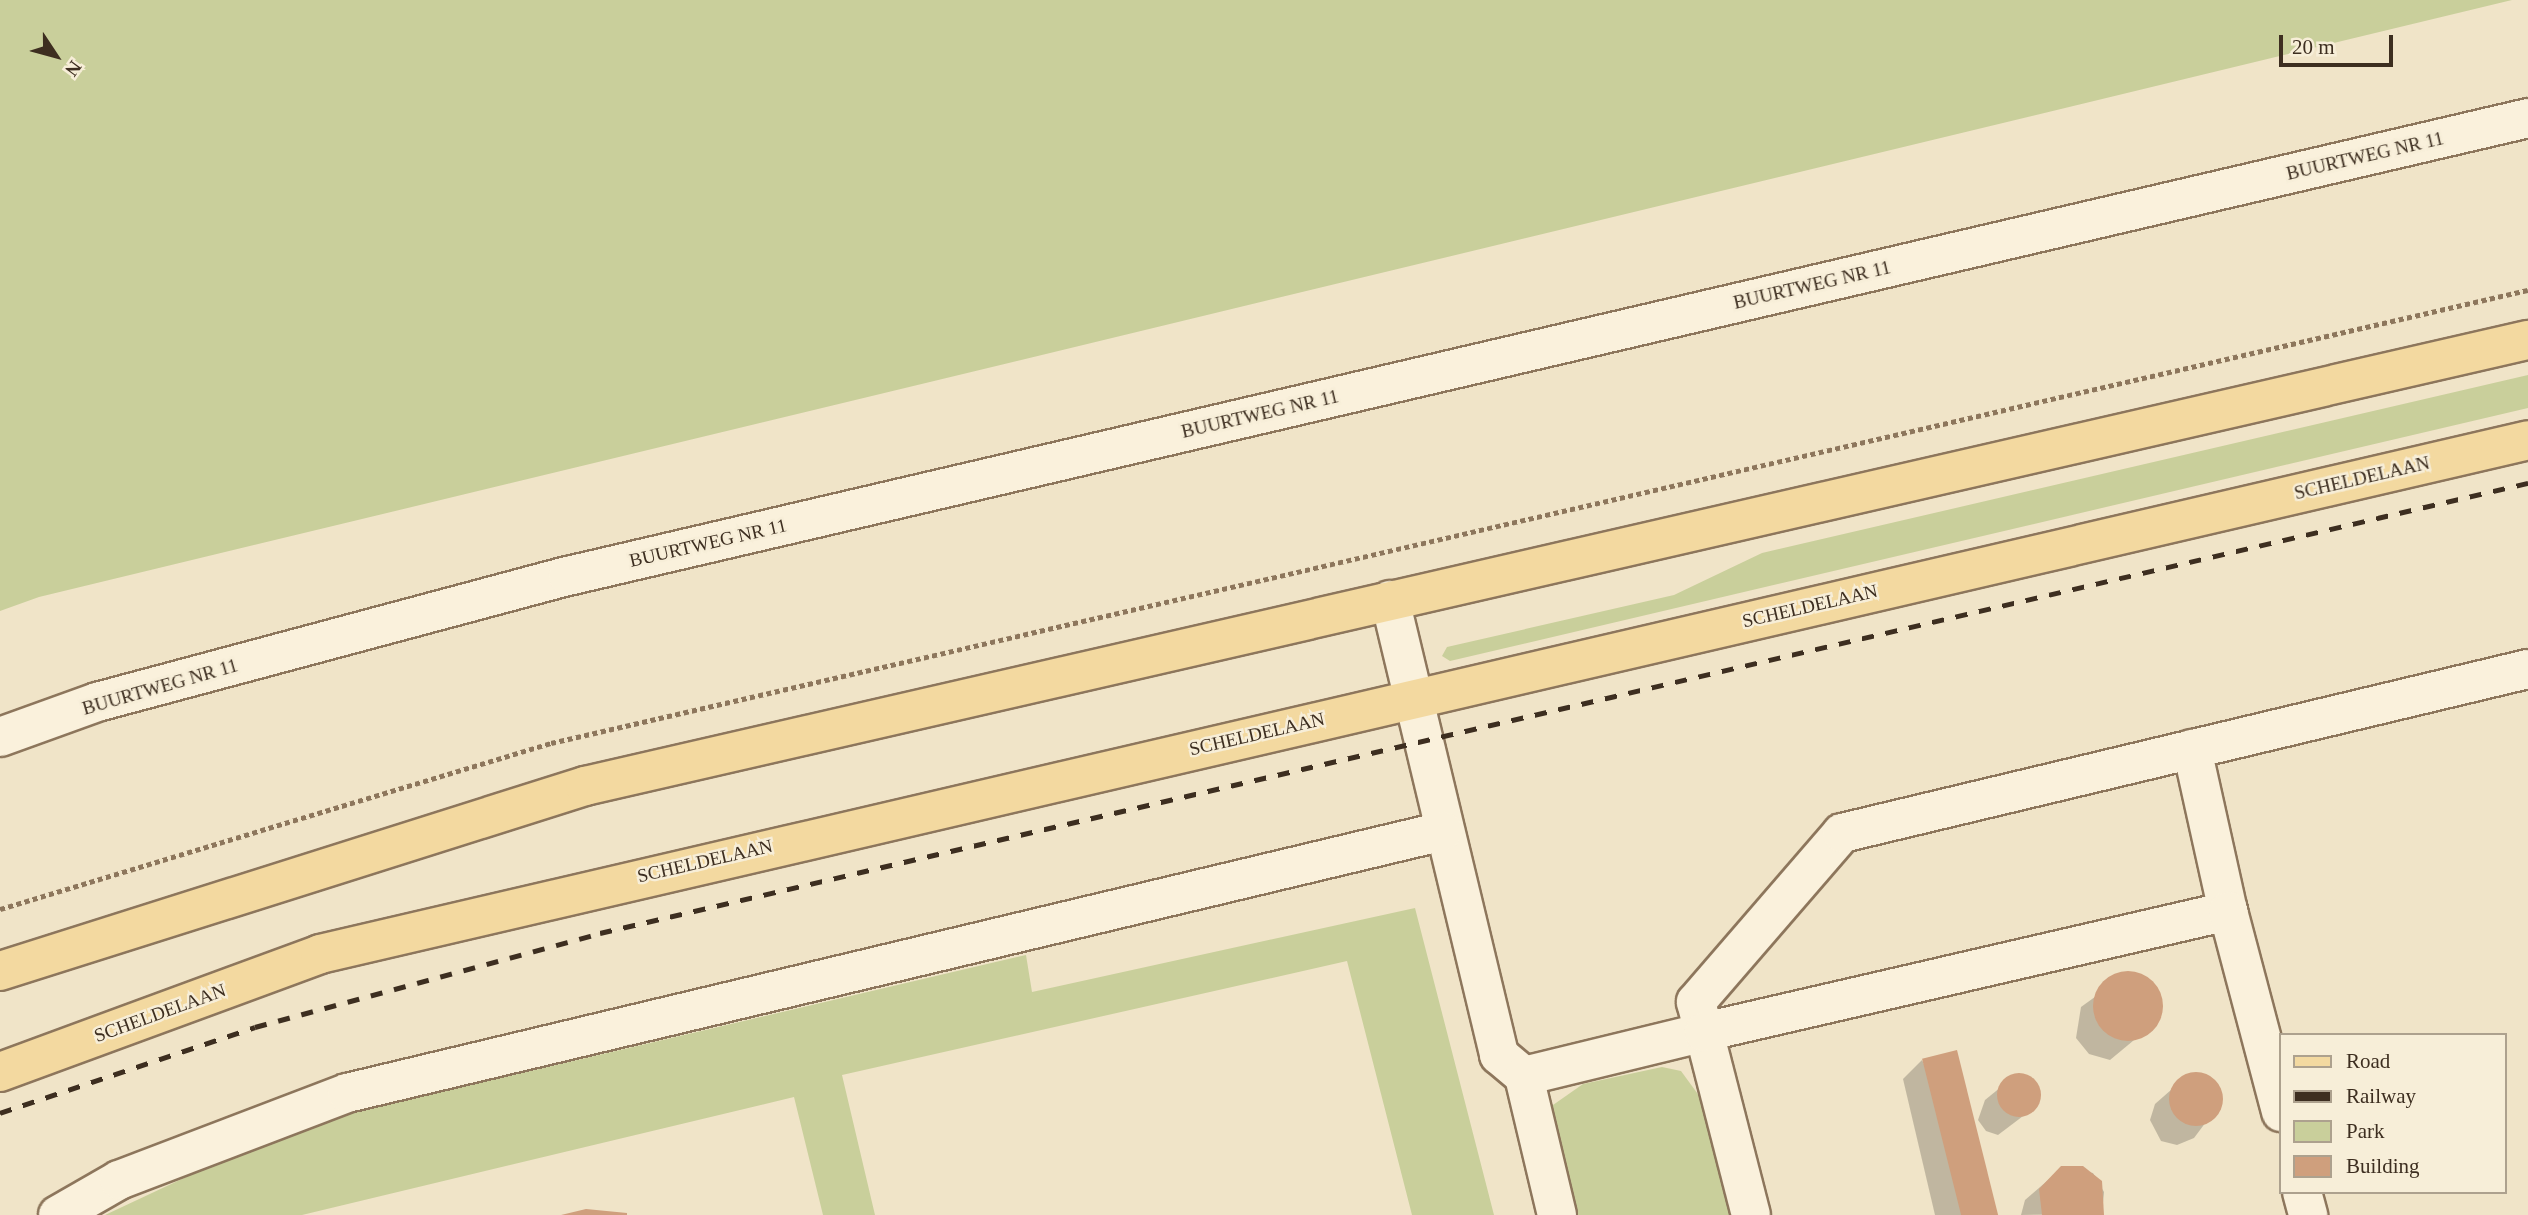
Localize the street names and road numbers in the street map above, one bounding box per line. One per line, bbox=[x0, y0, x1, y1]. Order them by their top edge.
street label: BUURTWEG NR 11 bbox=[2284, 127, 2446, 185]
street label: BUURTWEG NR 11 bbox=[1731, 256, 1893, 314]
street label: BUURTWEG NR 11 bbox=[1179, 385, 1341, 443]
street label: SCHELDELAAN bbox=[2292, 451, 2432, 505]
street label: BUURTWEG NR 11 bbox=[627, 514, 789, 572]
street label: SCHELDELAAN bbox=[1740, 579, 1880, 633]
street label: BUURTWEG NR 11 bbox=[80, 654, 240, 720]
street label: SCHELDELAAN bbox=[1187, 707, 1327, 761]
street label: SCHELDELAAN bbox=[635, 834, 775, 888]
street label: SCHELDELAAN bbox=[91, 979, 229, 1047]

